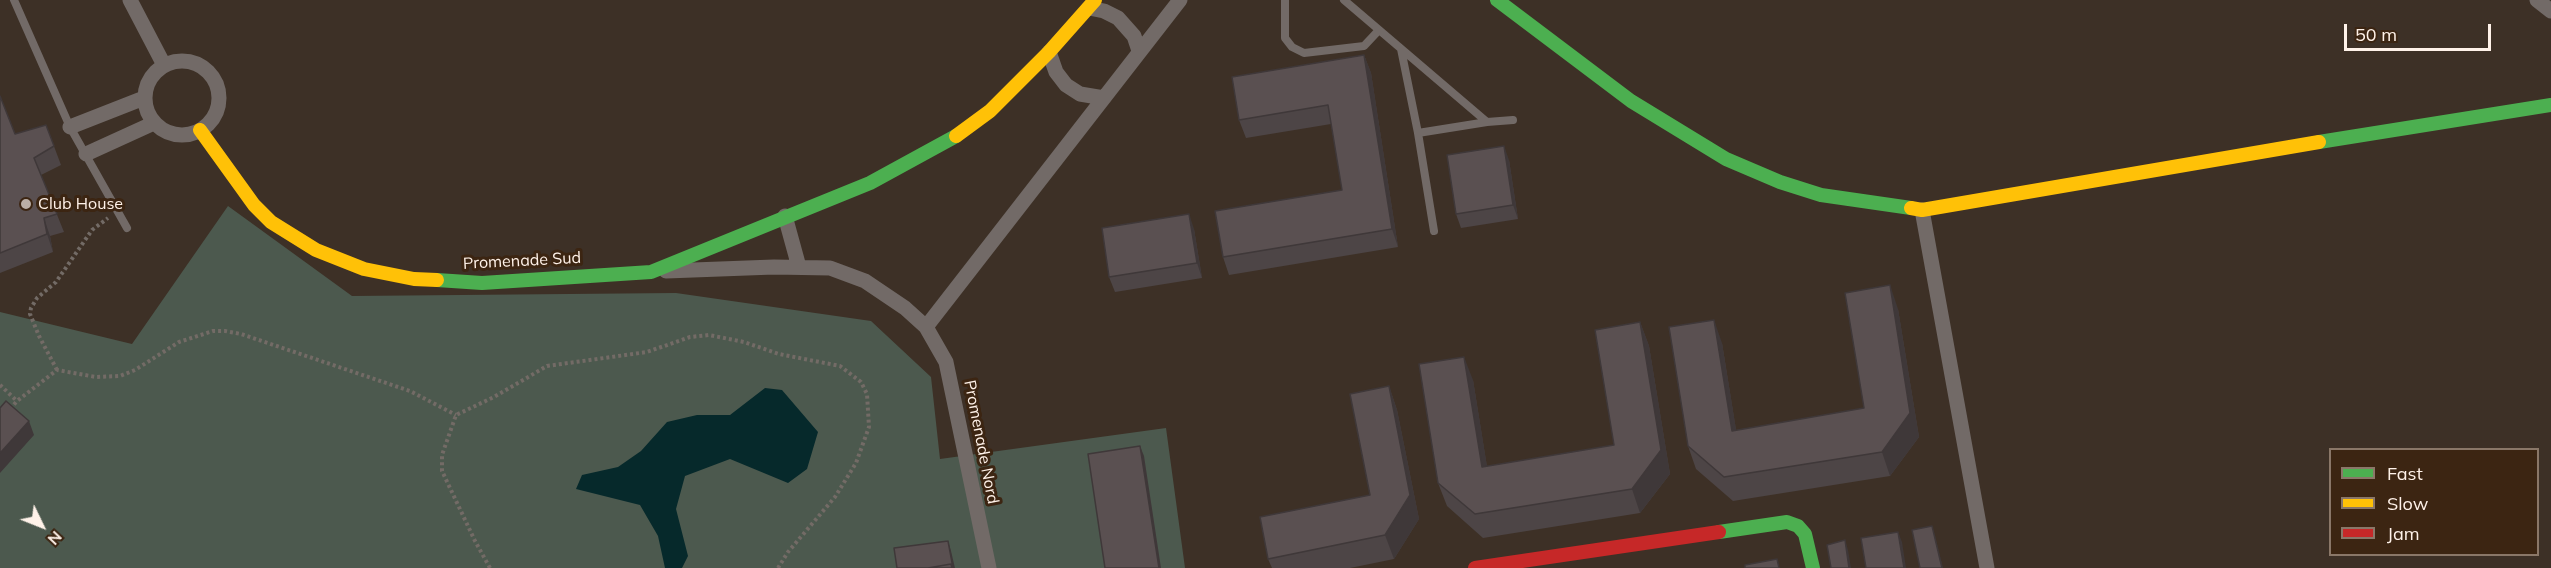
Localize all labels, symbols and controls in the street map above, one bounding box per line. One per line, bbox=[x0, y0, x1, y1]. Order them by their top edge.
scale bar bbox=[2347, 12, 2494, 50]
text: 50 m bbox=[2355, 23, 2397, 46]
place label: Club House bbox=[38, 194, 123, 214]
marker: Club House bbox=[19, 197, 33, 211]
street label: Promenade Sud bbox=[463, 248, 581, 274]
street label: Promenade Nord bbox=[960, 378, 1002, 506]
legend bbox=[2329, 448, 2539, 556]
text: Fast bbox=[2387, 462, 2423, 485]
text: Slow bbox=[2387, 492, 2428, 515]
north arrow bbox=[12, 496, 72, 556]
text: Jam bbox=[2387, 522, 2420, 545]
text: N bbox=[44, 527, 67, 550]

